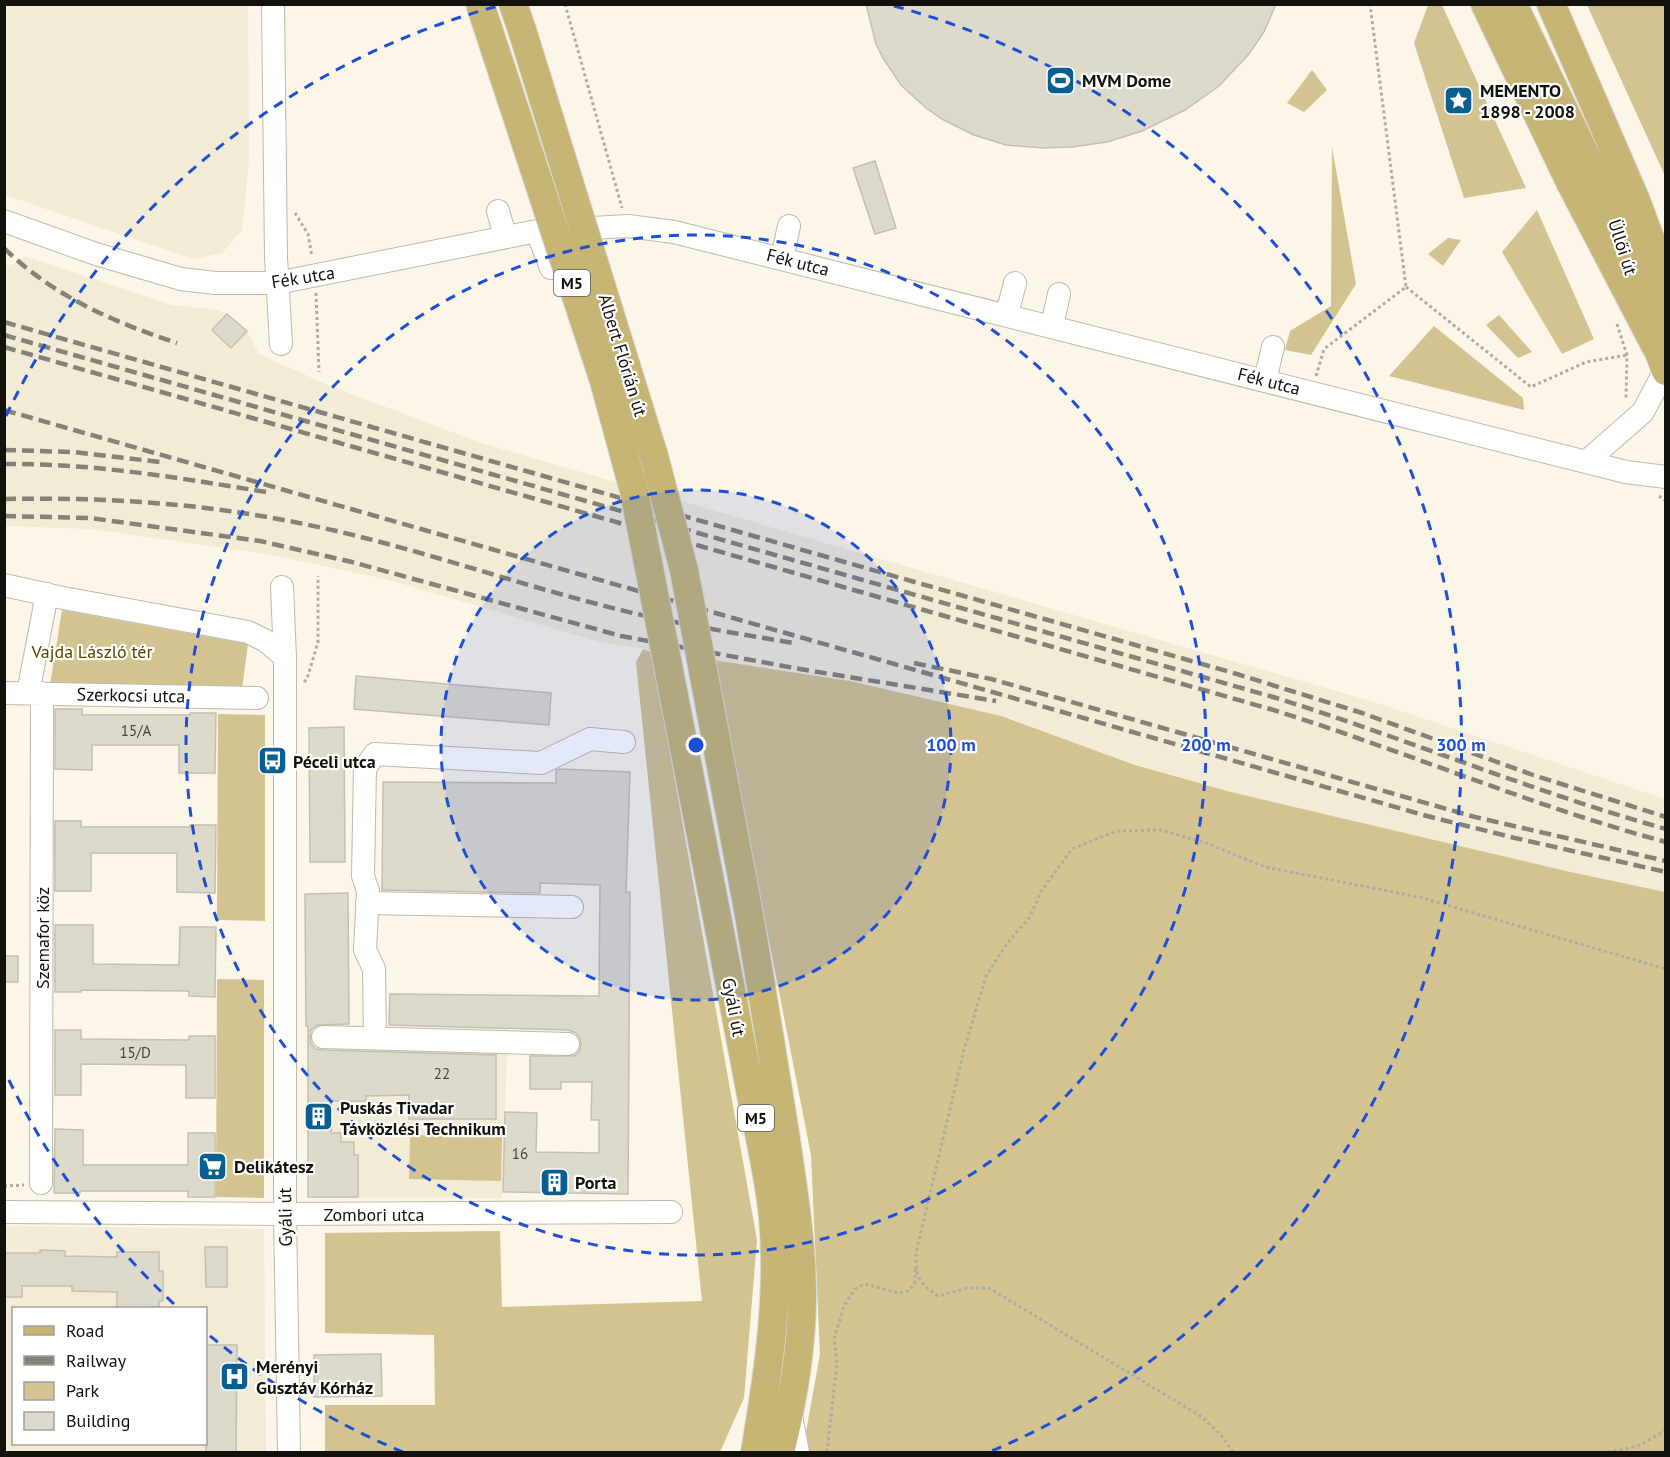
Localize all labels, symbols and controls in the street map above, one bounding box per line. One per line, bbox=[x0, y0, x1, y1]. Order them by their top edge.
sports icon: MVM Dome bbox=[1045, 64, 1077, 96]
place label: MVM Dome bbox=[1082, 69, 1171, 92]
place label: MEMENTO 1898 - 2008 bbox=[1480, 79, 1575, 123]
place icon: MEMENTO 1898 - 2008 bbox=[1443, 84, 1475, 116]
street label: Üllői út bbox=[1603, 216, 1643, 278]
street label: Fék utca bbox=[764, 243, 832, 281]
street label: Fék utca bbox=[270, 261, 336, 293]
road number: M5 bbox=[554, 270, 590, 296]
street label: Albert Flórián út bbox=[593, 291, 653, 419]
street label: Fék utca bbox=[1235, 362, 1303, 400]
park label: Vajda László tér bbox=[30, 640, 153, 663]
street label: Szerkocsi utca bbox=[76, 683, 186, 707]
house number: 15/A bbox=[121, 721, 151, 740]
text: 100 m bbox=[926, 733, 976, 756]
text: 200 m bbox=[1181, 733, 1231, 756]
text: 300 m bbox=[1436, 733, 1486, 756]
centre of rings bbox=[686, 735, 706, 755]
bus stop icon: Péceli utca bbox=[256, 745, 288, 777]
place label: Péceli utca bbox=[293, 750, 376, 773]
street label: Szemafor köz bbox=[31, 887, 54, 989]
street label: Gyáli út bbox=[717, 976, 751, 1038]
house number: 15/D bbox=[119, 1043, 151, 1062]
house number: 22 bbox=[434, 1064, 450, 1083]
place label: Puskás Tivadar Távközlési Technikum bbox=[340, 1096, 506, 1140]
building icon: Puskás Tivadar Távközlési Technikum bbox=[303, 1101, 335, 1133]
road number: M5 bbox=[738, 1105, 774, 1131]
house number: 16 bbox=[512, 1144, 528, 1163]
supermarket icon: Delikátesz bbox=[197, 1150, 229, 1182]
place label: Delikátesz bbox=[234, 1155, 314, 1178]
building icon: Porta bbox=[538, 1166, 570, 1198]
place label: Porta bbox=[575, 1171, 616, 1194]
street label: Gyáli út bbox=[273, 1187, 297, 1247]
street label: Zombori utca bbox=[324, 1203, 424, 1226]
legend bbox=[12, 1307, 207, 1445]
text: Road bbox=[66, 1319, 104, 1342]
text: Railway bbox=[66, 1349, 127, 1372]
place label: Merényi Gusztáv Kórház bbox=[256, 1355, 373, 1399]
hospital icon: Merényi Gusztáv Kórház bbox=[219, 1360, 251, 1392]
text: Park bbox=[66, 1379, 99, 1402]
text: Building bbox=[66, 1409, 130, 1432]

